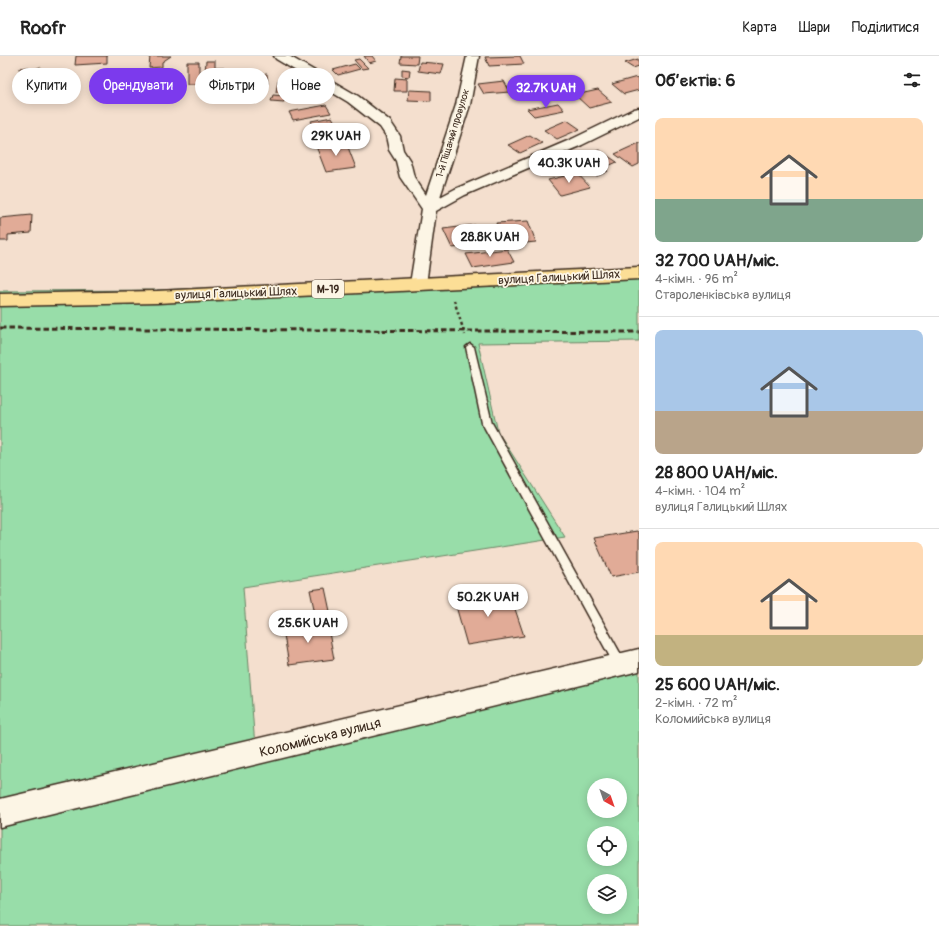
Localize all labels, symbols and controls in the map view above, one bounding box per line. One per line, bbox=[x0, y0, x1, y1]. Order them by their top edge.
text: Roofr bbox=[20, 16, 66, 40]
text: Карта bbox=[742, 19, 777, 36]
text: Шари bbox=[799, 19, 830, 36]
text: Поділитися bbox=[852, 19, 919, 36]
chip: Купити bbox=[12, 68, 81, 104]
chip: Орендувати bbox=[89, 68, 187, 104]
chip: Фільтри bbox=[195, 68, 269, 104]
chip: Нове bbox=[277, 68, 335, 104]
icon: filters bbox=[901, 69, 923, 91]
text: Об’єктів: 6 bbox=[655, 70, 736, 91]
pin: 32.7K UAH bbox=[500, 75, 592, 109]
text: 32.7K UAH bbox=[516, 80, 576, 96]
street label: 1-й Піщаний провулок bbox=[434, 87, 472, 179]
pin: 29K UAH bbox=[299, 123, 373, 157]
text: 29K UAH bbox=[311, 128, 361, 144]
icon: home bbox=[753, 144, 825, 216]
pin: 40.3K UAH bbox=[523, 150, 615, 184]
text: 40.3K UAH bbox=[538, 155, 600, 171]
pin: 28.8K UAH bbox=[444, 224, 536, 258]
text: 28.8K UAH bbox=[460, 229, 520, 245]
text: 32 700 UAH/міс. bbox=[655, 250, 779, 271]
street label: вулиця Галицький Шлях bbox=[498, 267, 620, 288]
text: 4-кімн. · 96 m² bbox=[655, 271, 738, 287]
road number: М-19 bbox=[312, 280, 344, 298]
street label: вулиця Галицький Шлях bbox=[175, 284, 297, 303]
text: Староленківська вулиця bbox=[655, 287, 791, 303]
icon: home bbox=[753, 356, 825, 428]
text: 28 800 UAH/міс. bbox=[655, 462, 778, 483]
text: 4-кімн. · 104 m² bbox=[655, 483, 745, 499]
text: вулиця Галицький Шлях bbox=[655, 499, 787, 515]
icon: home bbox=[753, 568, 825, 640]
pin: 50.2K UAH bbox=[442, 584, 534, 618]
text: 50.2K UAH bbox=[457, 589, 519, 605]
pin: 25.6K UAH bbox=[262, 610, 354, 644]
text: 25.6K UAH bbox=[278, 615, 338, 631]
text: 25 600 UAH/міс. bbox=[655, 674, 780, 695]
text: 2-кімн. · 72 m² bbox=[655, 695, 738, 711]
text: Коломийська вулиця bbox=[655, 711, 771, 727]
street label: Коломийська вулиця bbox=[258, 714, 383, 761]
north arrow bbox=[587, 778, 627, 818]
map controls bbox=[587, 778, 627, 914]
button: locate bbox=[587, 826, 627, 866]
button: layers bbox=[587, 874, 627, 914]

